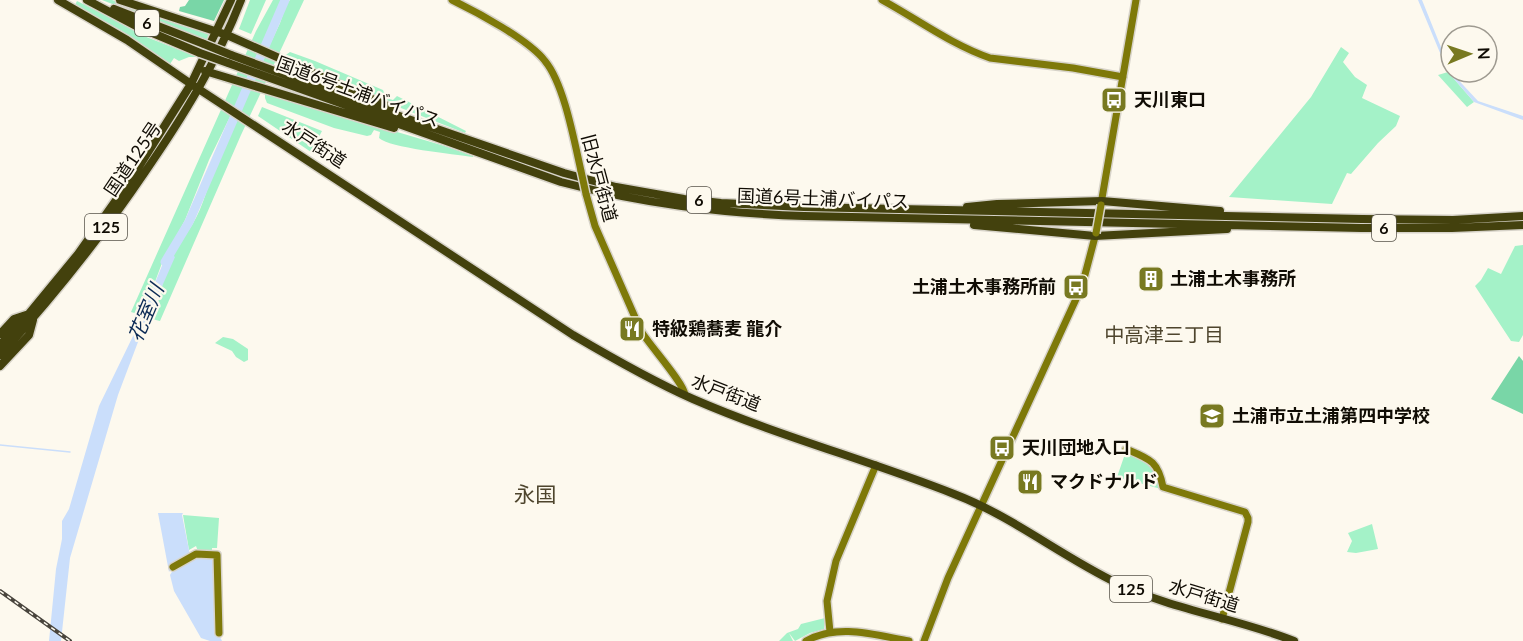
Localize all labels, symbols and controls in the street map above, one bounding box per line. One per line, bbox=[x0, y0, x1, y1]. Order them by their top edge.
road number: 6 bbox=[135, 10, 159, 36]
north arrow bbox=[1439, 24, 1499, 84]
text: N bbox=[1475, 47, 1494, 60]
street label: 国道6号土浦バイパス bbox=[274, 51, 443, 131]
bus stop icon: 天川東口 bbox=[1099, 85, 1129, 115]
place label: 天川東口 bbox=[1134, 88, 1206, 110]
street label: 水戸街道 bbox=[278, 114, 351, 172]
street label: 国道125号 bbox=[99, 117, 165, 200]
street label: 旧水戸街道 bbox=[578, 131, 622, 224]
street label: 国道6号土浦バイパス bbox=[737, 184, 909, 212]
road number: 6 bbox=[687, 187, 711, 213]
road number: 125 bbox=[85, 214, 127, 240]
road number: 6 bbox=[1372, 215, 1396, 241]
building icon: 土浦土木事務所 bbox=[1136, 264, 1166, 294]
place label: 土浦土木事務所 bbox=[1170, 267, 1296, 289]
bus stop icon: 土浦土木事務所前 bbox=[1061, 272, 1091, 302]
place label: 土浦土木事務所前 bbox=[912, 275, 1056, 297]
water label: 花室川 bbox=[122, 278, 169, 345]
restaurant icon: 特級鶏蕎麦 龍介 bbox=[617, 314, 647, 344]
place label: 特級鶏蕎麦 龍介 bbox=[652, 317, 782, 339]
district label: 中高津三丁目 bbox=[1104, 322, 1224, 346]
street label: 水戸街道 bbox=[689, 369, 764, 415]
school or university icon: 土浦市立土浦第四中学校 bbox=[1197, 401, 1227, 431]
place label: 土浦市立土浦第四中学校 bbox=[1232, 404, 1430, 426]
bus stop icon: 天川団地入口 bbox=[987, 433, 1017, 463]
place label: 天川団地入口 bbox=[1022, 436, 1130, 458]
restaurant icon: マクドナルド bbox=[1015, 467, 1045, 497]
place label: マクドナルド bbox=[1050, 470, 1158, 492]
district label: 永国 bbox=[514, 481, 556, 506]
street label: 水戸街道 bbox=[1167, 574, 1242, 616]
road number: 125 bbox=[1110, 576, 1152, 602]

